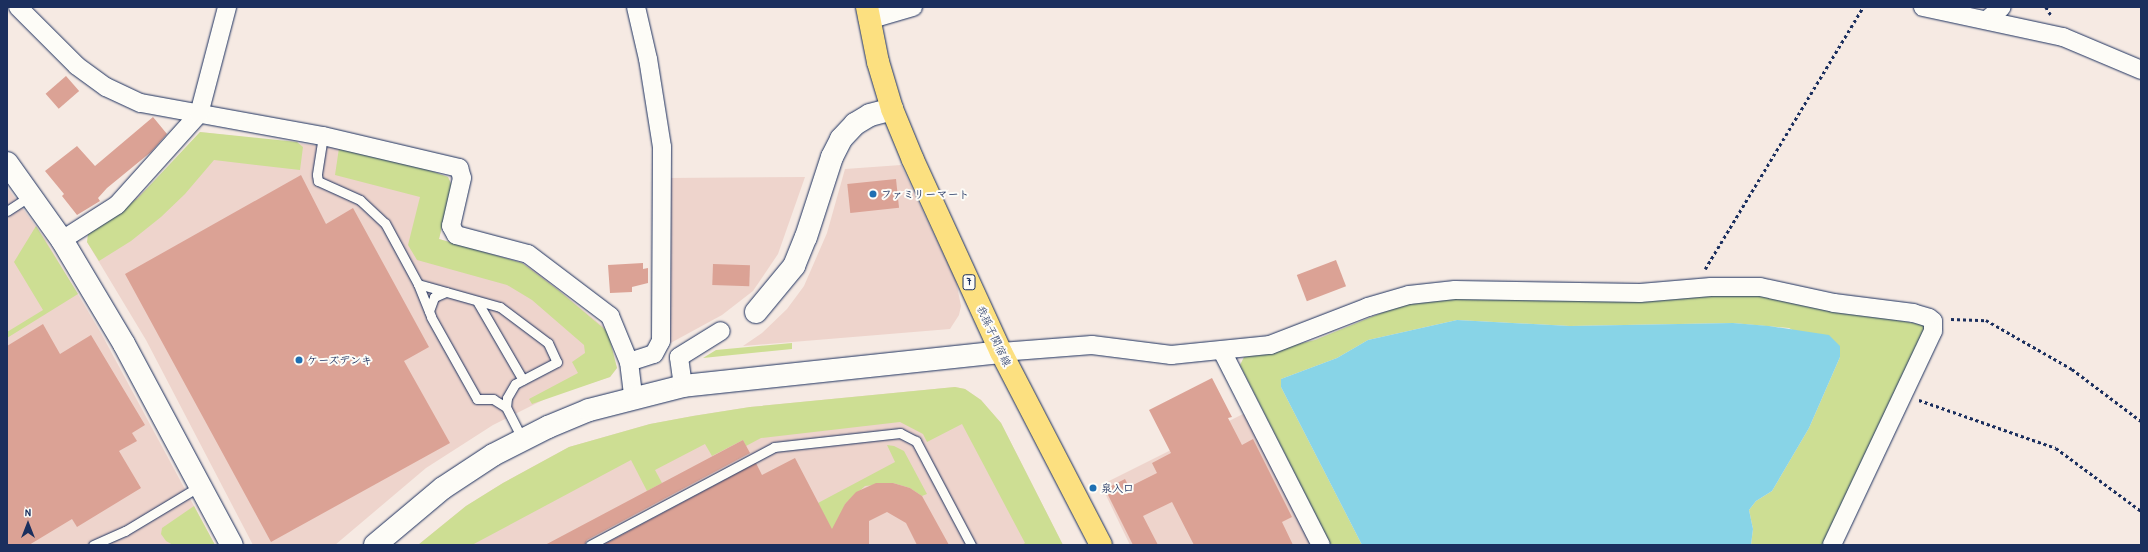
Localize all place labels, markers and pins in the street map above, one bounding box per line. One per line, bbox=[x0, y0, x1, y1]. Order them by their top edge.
place label: ファミリーマート bbox=[881, 187, 969, 201]
marker: ファミリーマート bbox=[868, 189, 878, 199]
place label: ケーズデンキ bbox=[307, 353, 373, 367]
marker: ケーズデンキ bbox=[294, 355, 304, 365]
place label: 泉入口 bbox=[1101, 481, 1134, 495]
marker: 泉入口 bbox=[1088, 483, 1098, 493]

